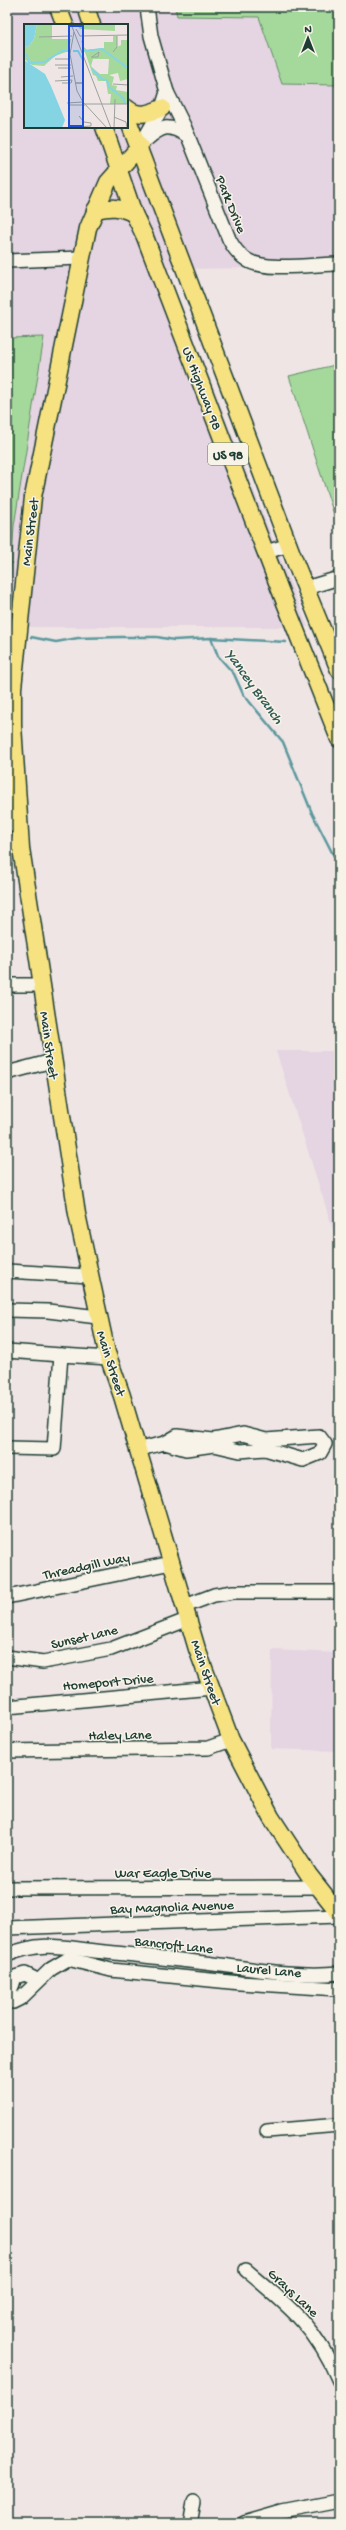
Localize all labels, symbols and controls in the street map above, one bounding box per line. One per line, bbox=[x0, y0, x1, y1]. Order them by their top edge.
north arrow bbox=[288, 18, 328, 58]
inset map bbox=[24, 24, 128, 128]
text: N bbox=[304, 24, 312, 36]
street label: Park Drive bbox=[210, 173, 249, 237]
street label: US Highway 98 bbox=[177, 345, 224, 433]
road number: US 98 bbox=[208, 443, 248, 465]
street label: Main Street bbox=[19, 496, 44, 567]
water label: Yancey Branch bbox=[220, 646, 287, 729]
street label: Main Street bbox=[34, 1011, 61, 1081]
street label: Main Street bbox=[91, 1329, 129, 1400]
street label: Threadgill Way bbox=[41, 1550, 131, 1585]
street label: Sunset Lane bbox=[50, 1622, 120, 1654]
street label: Main Street bbox=[186, 1638, 224, 1709]
street label: Homeport Drive bbox=[62, 1671, 155, 1696]
street label: Haley Lane bbox=[88, 1727, 152, 1746]
street label: War Eagle Drive bbox=[115, 1866, 212, 1883]
street label: Bay Magnolia Avenue bbox=[109, 1898, 235, 1919]
street label: Bancroft Lane bbox=[133, 1934, 215, 1959]
street label: Laurel Lane bbox=[236, 1960, 303, 1983]
street label: Grays Lane bbox=[263, 2266, 322, 2322]

